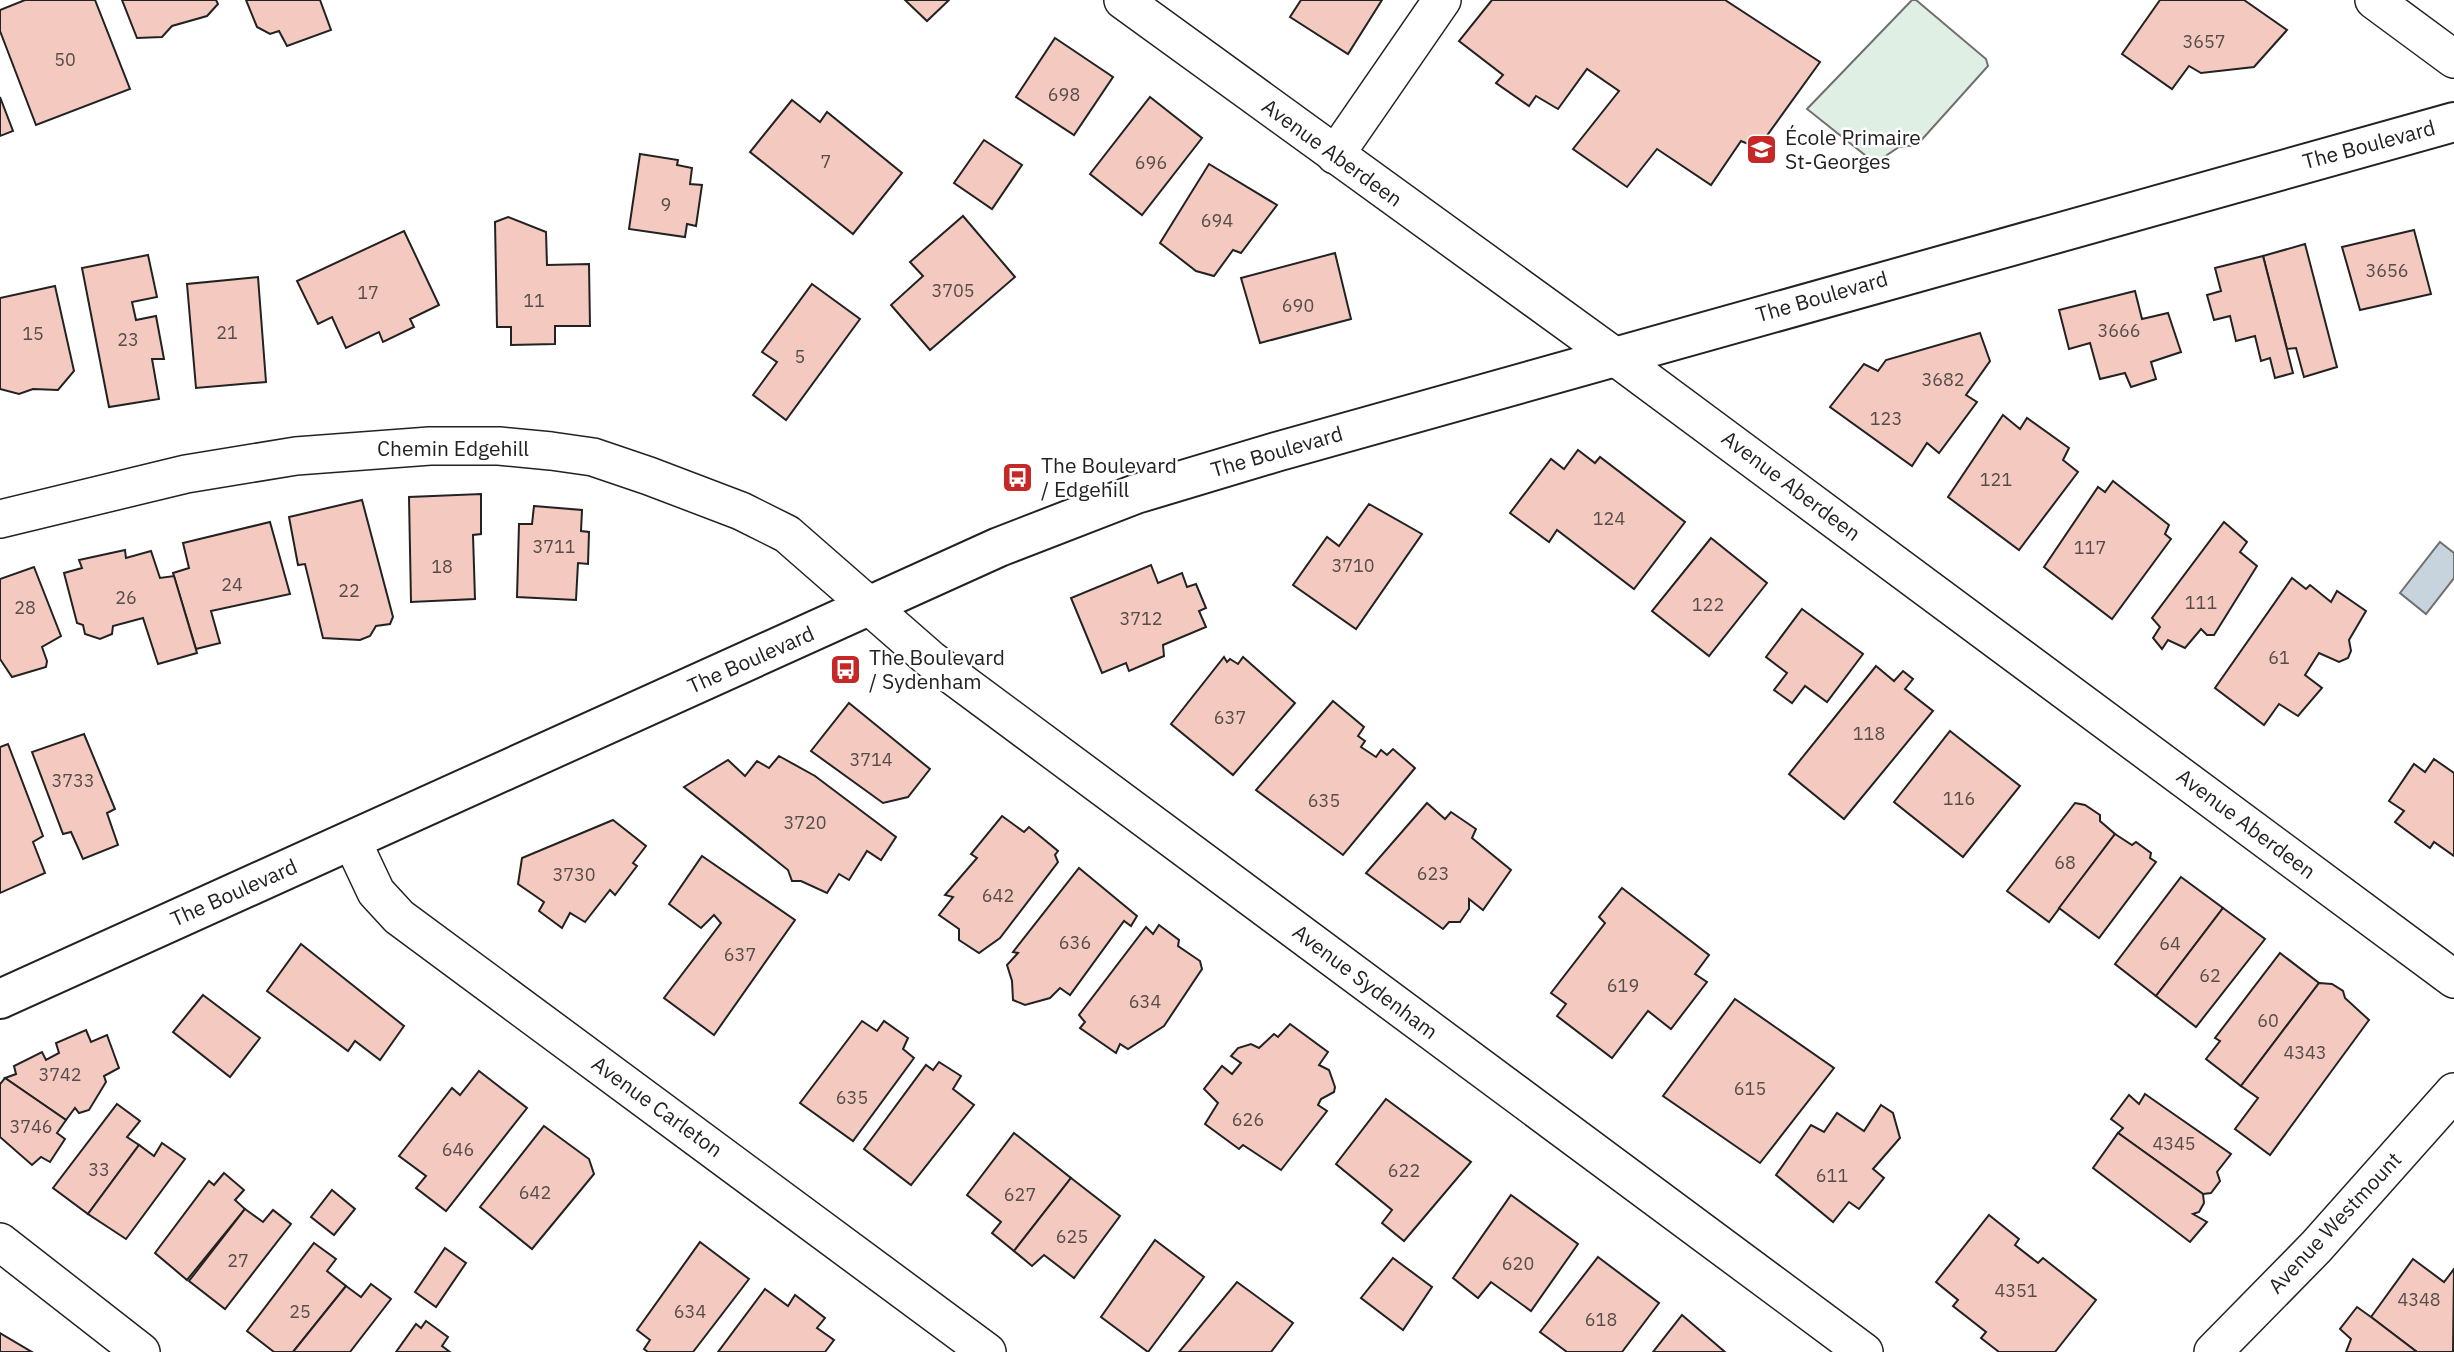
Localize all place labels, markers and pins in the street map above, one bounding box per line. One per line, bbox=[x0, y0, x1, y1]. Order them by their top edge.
place label: École Primaire St-Georges bbox=[1785, 123, 1921, 175]
school or university icon: École Primaire St-Georges bbox=[1745, 133, 1779, 167]
place label: The Boulevard / Edgehill bbox=[1041, 451, 1177, 503]
bus stop icon: The Boulevard / Edgehill bbox=[1001, 461, 1035, 495]
place label: The Boulevard / Sydenham bbox=[869, 643, 1005, 695]
bus stop icon: The Boulevard / Sydenham bbox=[829, 653, 863, 687]

